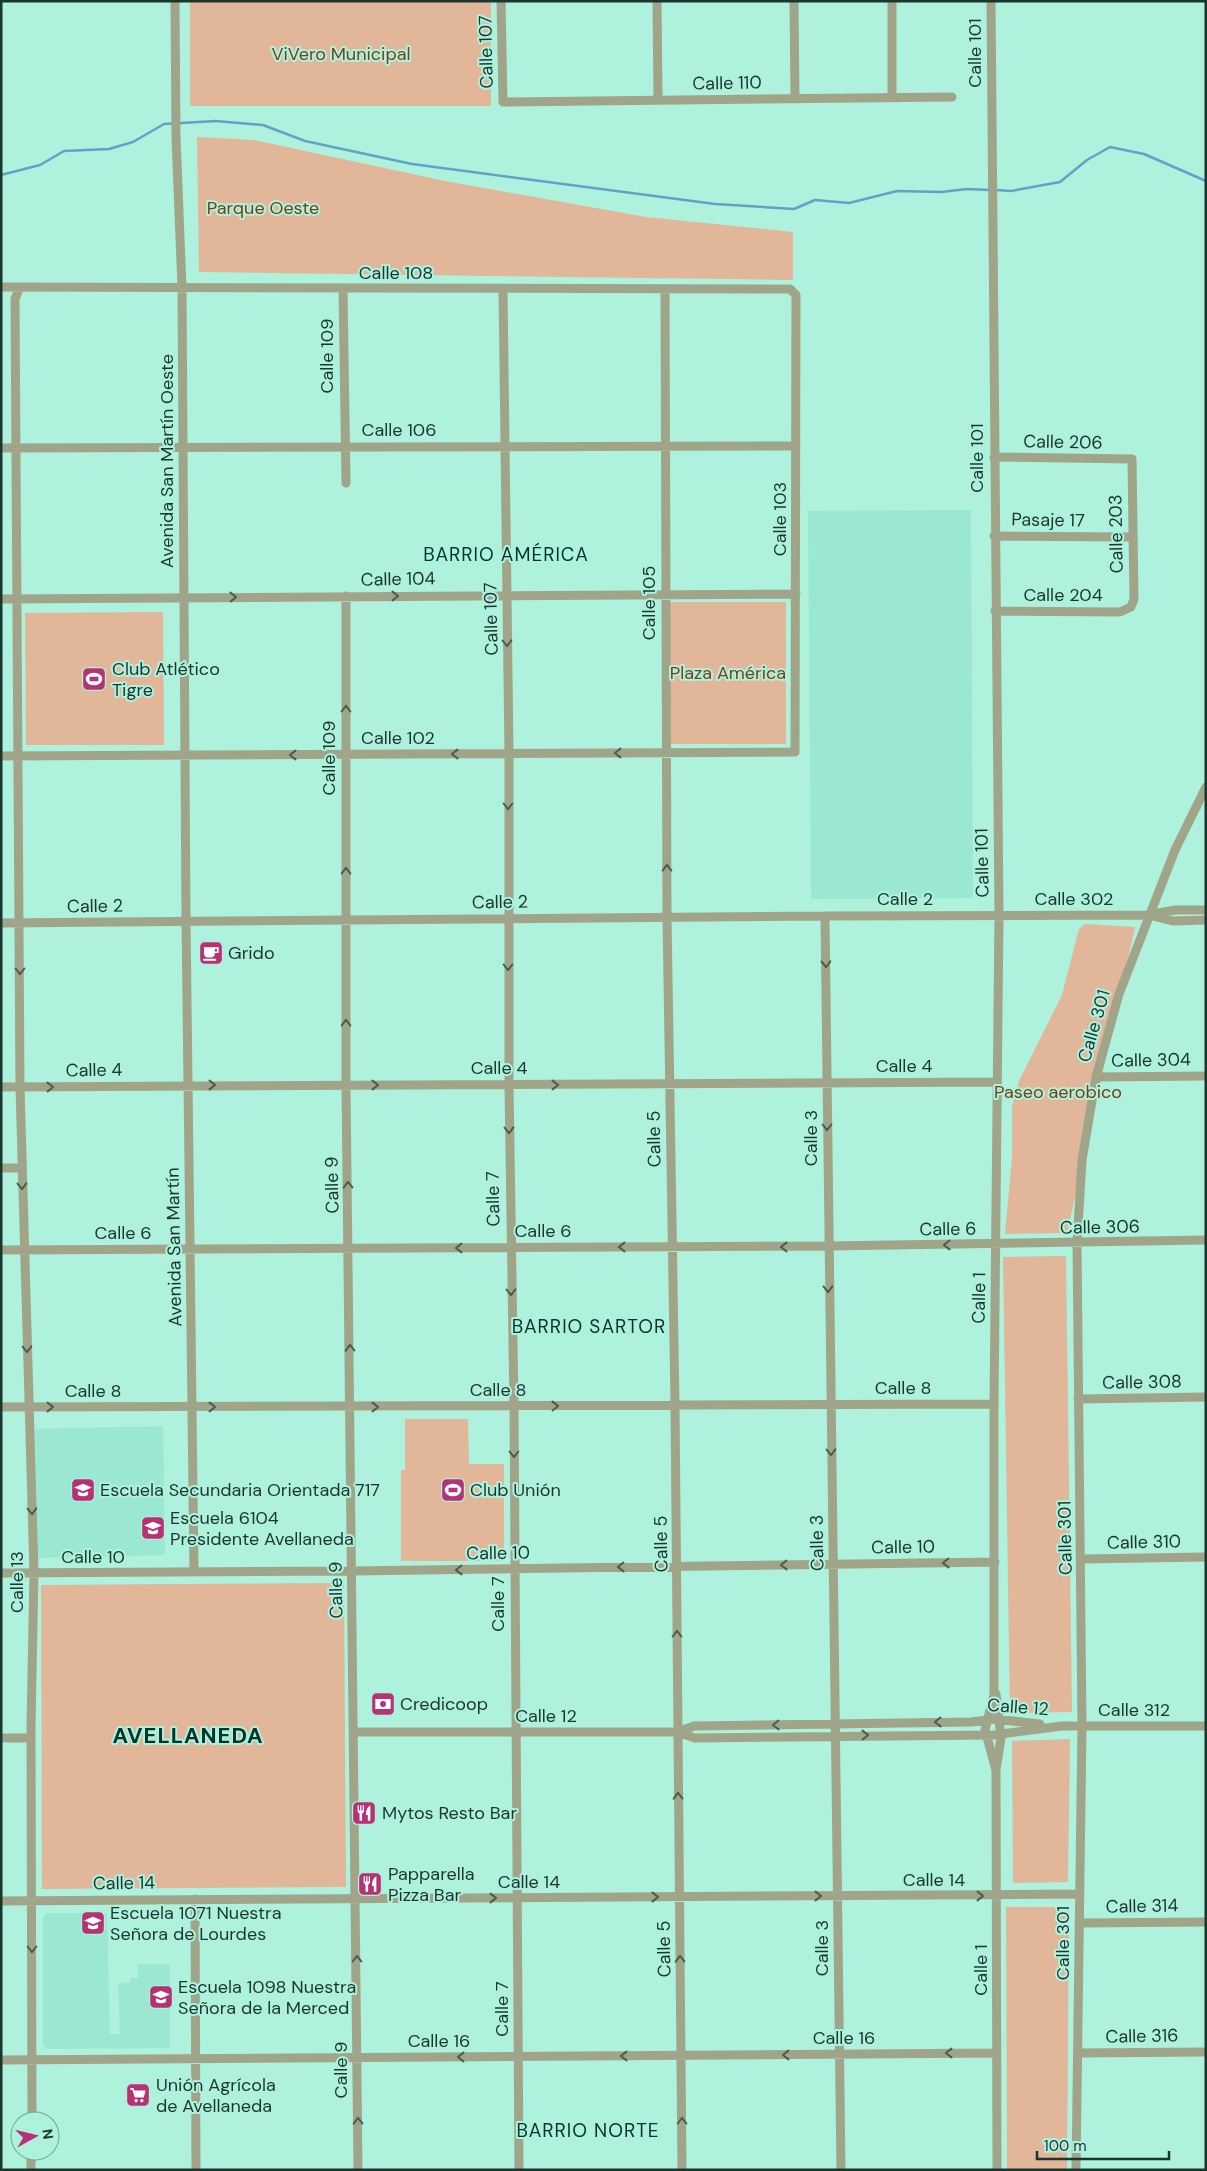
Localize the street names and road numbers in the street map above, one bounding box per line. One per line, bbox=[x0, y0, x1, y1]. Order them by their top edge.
street label: Calle 107 bbox=[473, 15, 499, 89]
street label: Calle 101 bbox=[963, 18, 987, 88]
street label: Calle 110 bbox=[692, 70, 762, 96]
street label: Calle 108 bbox=[359, 261, 433, 285]
street label: Calle 109 bbox=[315, 319, 339, 393]
street label: Avenida San Martín Oeste bbox=[155, 354, 179, 568]
street label: Calle 106 bbox=[362, 418, 436, 442]
street label: Calle 101 bbox=[965, 423, 989, 493]
street label: Calle 206 bbox=[1023, 429, 1103, 455]
street label: Calle 103 bbox=[768, 482, 792, 556]
street label: Calle 203 bbox=[1103, 494, 1129, 574]
street label: Pasaje 17 bbox=[1011, 507, 1085, 533]
street label: Calle 104 bbox=[360, 566, 436, 592]
street label: Calle 105 bbox=[637, 566, 661, 640]
street label: Calle 107 bbox=[478, 582, 504, 656]
street label: Calle 204 bbox=[1023, 583, 1103, 607]
street label: Calle 109 bbox=[317, 721, 341, 795]
street label: Calle 102 bbox=[361, 726, 435, 750]
street label: Calle 101 bbox=[969, 828, 995, 898]
street label: Calle 2 bbox=[877, 887, 933, 911]
street label: Calle 302 bbox=[1035, 887, 1113, 911]
street label: Calle 2 bbox=[472, 890, 528, 914]
street label: Calle 2 bbox=[67, 894, 123, 918]
street label: Calle 301 bbox=[1072, 987, 1116, 1065]
street label: Calle 304 bbox=[1111, 1047, 1191, 1073]
street label: Calle 4 bbox=[876, 1054, 932, 1078]
street label: Calle 4 bbox=[471, 1056, 527, 1080]
street label: Calle 4 bbox=[65, 1058, 123, 1082]
street label: Calle 5 bbox=[642, 1110, 666, 1168]
street label: Calle 3 bbox=[799, 1110, 823, 1166]
street label: Calle 9 bbox=[320, 1156, 344, 1214]
street label: Avenida San Martín bbox=[161, 1167, 187, 1327]
street label: Calle 7 bbox=[481, 1171, 505, 1227]
street label: Calle 306 bbox=[1060, 1214, 1140, 1240]
street label: Calle 6 bbox=[919, 1217, 977, 1241]
street label: Calle 6 bbox=[514, 1219, 572, 1243]
street label: Calle 6 bbox=[94, 1221, 152, 1245]
street label: Calle 1 bbox=[967, 1272, 991, 1324]
street label: Calle 308 bbox=[1102, 1369, 1182, 1395]
street label: Calle 8 bbox=[875, 1376, 931, 1400]
street label: Calle 8 bbox=[470, 1378, 526, 1402]
street label: Calle 8 bbox=[65, 1379, 121, 1403]
street label: Calle 301 bbox=[1052, 1501, 1078, 1575]
street label: Calle 5 bbox=[649, 1515, 673, 1573]
street label: Calle 3 bbox=[805, 1515, 829, 1571]
street label: Calle 310 bbox=[1107, 1529, 1181, 1555]
street label: Calle 10 bbox=[871, 1534, 935, 1560]
street label: Calle 10 bbox=[466, 1540, 530, 1566]
street label: Calle 10 bbox=[61, 1545, 125, 1569]
street label: Calle 13 bbox=[5, 1551, 29, 1613]
street label: Calle 9 bbox=[324, 1561, 348, 1619]
street label: Calle 7 bbox=[486, 1576, 510, 1632]
street label: Calle 12 bbox=[986, 1693, 1050, 1721]
street label: Calle 312 bbox=[1098, 1698, 1170, 1722]
street label: Calle 12 bbox=[515, 1704, 577, 1728]
street label: Calle 14 bbox=[903, 1868, 965, 1892]
street label: Calle 14 bbox=[93, 1870, 155, 1896]
street label: Calle 14 bbox=[498, 1870, 560, 1894]
street label: Calle 314 bbox=[1105, 1893, 1179, 1919]
street label: Calle 301 bbox=[1051, 1906, 1075, 1980]
street label: Calle 5 bbox=[652, 1920, 676, 1978]
street label: Calle 3 bbox=[810, 1920, 834, 1976]
street label: Calle 1 bbox=[969, 1944, 993, 1996]
street label: Calle 7 bbox=[490, 1981, 514, 2037]
street label: Calle 316 bbox=[1105, 2023, 1179, 2049]
street label: Calle 16 bbox=[813, 2026, 875, 2050]
street label: Calle 16 bbox=[408, 2029, 470, 2053]
street label: Calle 9 bbox=[329, 2041, 353, 2099]

